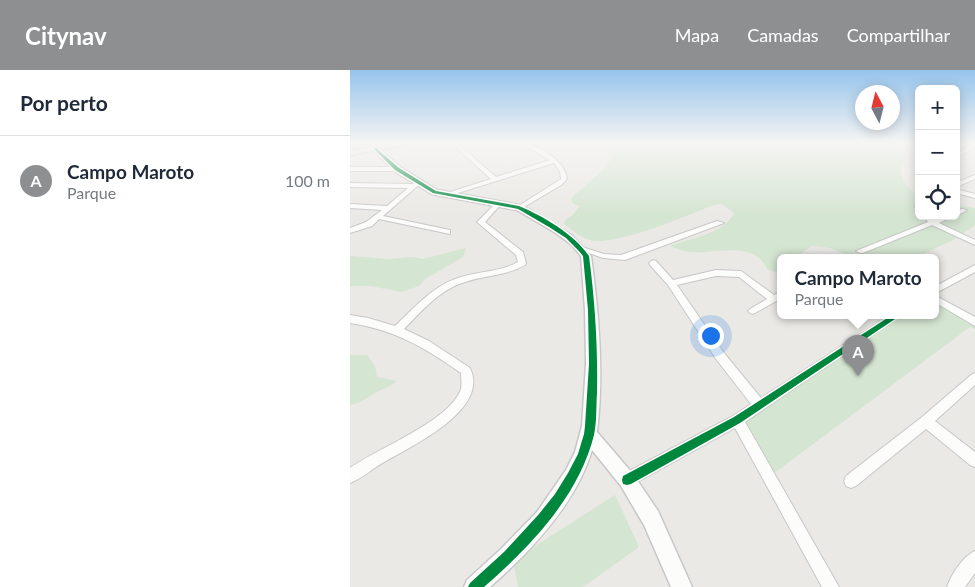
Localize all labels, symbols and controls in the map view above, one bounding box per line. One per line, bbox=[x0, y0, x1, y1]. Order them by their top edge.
text: Citynav bbox=[25, 21, 107, 50]
text: Mapa bbox=[675, 24, 719, 46]
text: Camadas bbox=[747, 24, 819, 46]
text: Compartilhar bbox=[847, 24, 950, 46]
north arrow bbox=[855, 85, 900, 130]
map controls bbox=[915, 85, 960, 220]
button: + bbox=[915, 85, 960, 130]
text: Por perto bbox=[20, 90, 108, 115]
button: − bbox=[915, 130, 960, 175]
text: Campo Maroto bbox=[67, 160, 194, 183]
text: A bbox=[30, 171, 42, 190]
text: 100 m bbox=[285, 171, 330, 190]
button: locate bbox=[915, 175, 960, 220]
text: Parque bbox=[67, 183, 116, 202]
popup bbox=[777, 254, 939, 319]
text: Campo Maroto bbox=[794, 266, 922, 289]
text: Parque bbox=[794, 289, 844, 308]
your location bbox=[698, 323, 724, 349]
pin: A bbox=[842, 335, 874, 376]

